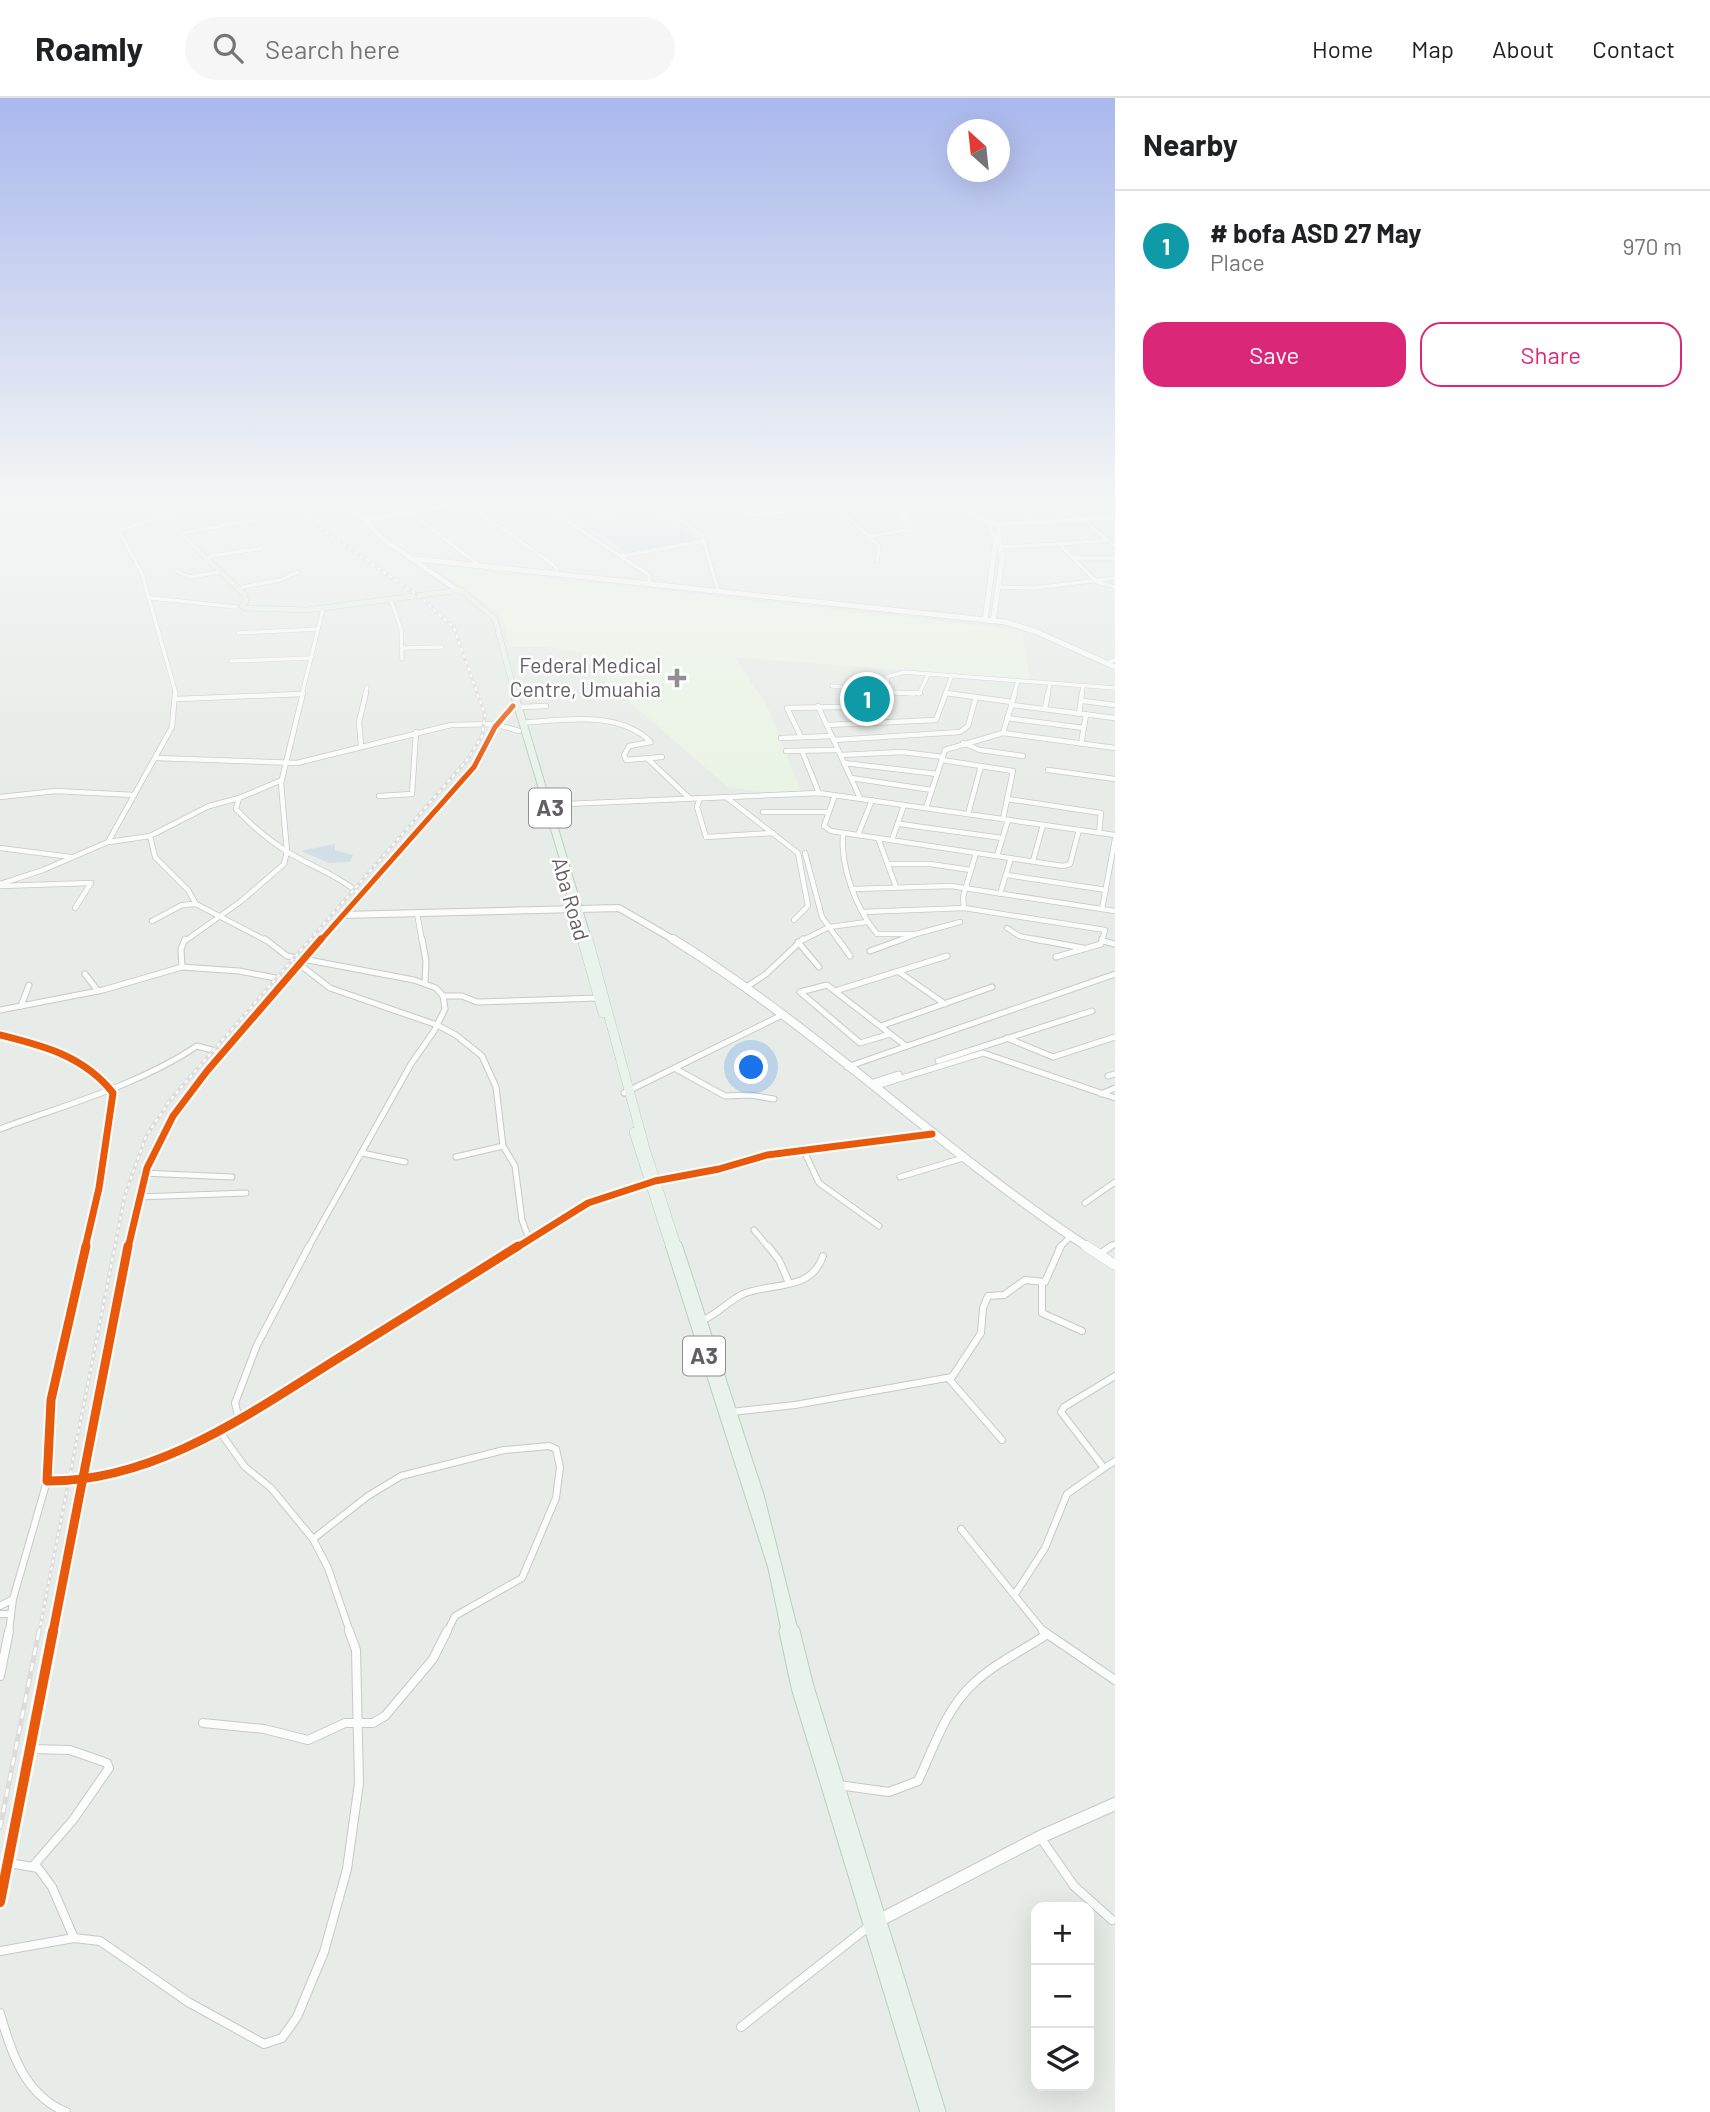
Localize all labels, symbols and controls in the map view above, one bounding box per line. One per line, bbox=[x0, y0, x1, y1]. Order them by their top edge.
search box bbox=[185, 17, 675, 80]
text: Roamly bbox=[35, 28, 143, 68]
icon: search bbox=[209, 29, 247, 67]
text: Search here bbox=[265, 33, 400, 64]
text: Home bbox=[1312, 34, 1373, 63]
text: Map bbox=[1411, 34, 1454, 63]
text: About bbox=[1492, 34, 1554, 63]
text: Contact bbox=[1592, 34, 1675, 63]
north arrow bbox=[947, 119, 1010, 182]
text: Nearby bbox=[1143, 126, 1238, 162]
text: # bofa ASD 27 May bbox=[1210, 217, 1421, 248]
text: 1 bbox=[1162, 232, 1170, 260]
text: 970 m bbox=[1623, 232, 1682, 260]
text: Place bbox=[1210, 248, 1265, 276]
button: Save bbox=[1143, 322, 1406, 387]
button: Share bbox=[1420, 322, 1682, 387]
place label: Federal Medical Centre, Umuahia bbox=[510, 652, 661, 701]
marker: Federal Medical Centre, Umuahia bbox=[667, 668, 687, 688]
pin: 1 bbox=[844, 673, 890, 725]
road number: A3 bbox=[529, 788, 571, 828]
street label: Aba Road bbox=[548, 854, 595, 943]
your location bbox=[734, 1050, 768, 1084]
road number: A3 bbox=[683, 1336, 725, 1376]
map controls bbox=[1031, 1902, 1094, 2091]
button: + bbox=[1031, 1902, 1094, 1965]
button: − bbox=[1031, 1965, 1094, 2028]
button: layers bbox=[1031, 2028, 1094, 2091]

